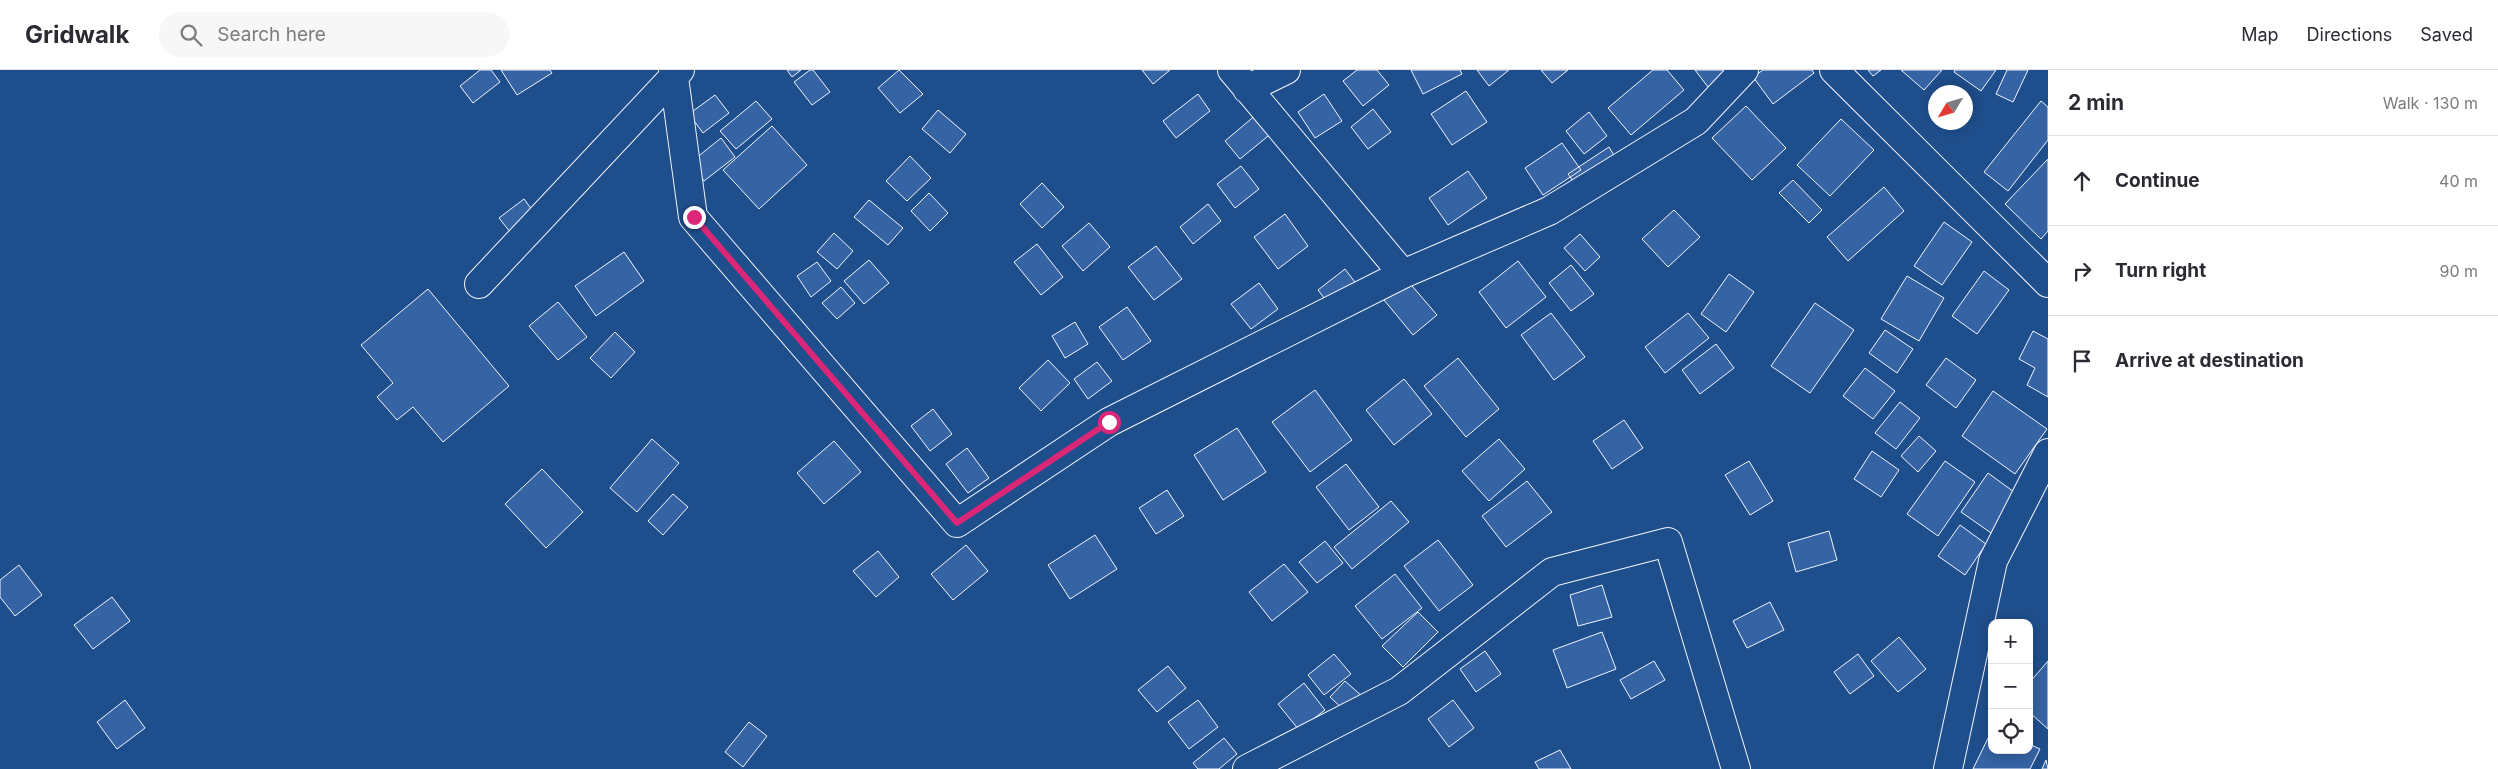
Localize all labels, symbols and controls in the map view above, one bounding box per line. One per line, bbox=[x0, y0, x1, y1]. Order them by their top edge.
search box bbox=[159, 12, 509, 57]
text: Gridwalk bbox=[25, 20, 129, 49]
icon: search bbox=[177, 21, 205, 49]
text: Search here bbox=[217, 23, 326, 46]
text: Map bbox=[2241, 24, 2279, 45]
text: Directions bbox=[2307, 24, 2392, 45]
text: Saved bbox=[2420, 24, 2473, 45]
north arrow bbox=[1928, 85, 1973, 130]
text: 2 min bbox=[2068, 90, 2124, 115]
text: Walk · 130 m bbox=[2383, 93, 2478, 113]
icon: ahead bbox=[2068, 167, 2096, 195]
text: Continue bbox=[2115, 169, 2200, 192]
text: 40 m bbox=[2439, 171, 2478, 191]
route end bbox=[683, 206, 706, 229]
icon: right bbox=[2068, 257, 2096, 285]
text: Turn right bbox=[2115, 259, 2206, 282]
text: 90 m bbox=[2439, 261, 2478, 281]
icon: arrive bbox=[2068, 347, 2096, 375]
text: Arrive at destination bbox=[2115, 349, 2304, 372]
route start bbox=[1098, 411, 1121, 434]
map controls bbox=[1988, 619, 2033, 754]
button: + bbox=[1988, 619, 2033, 664]
button: − bbox=[1988, 664, 2033, 709]
button: locate bbox=[1988, 709, 2033, 754]

